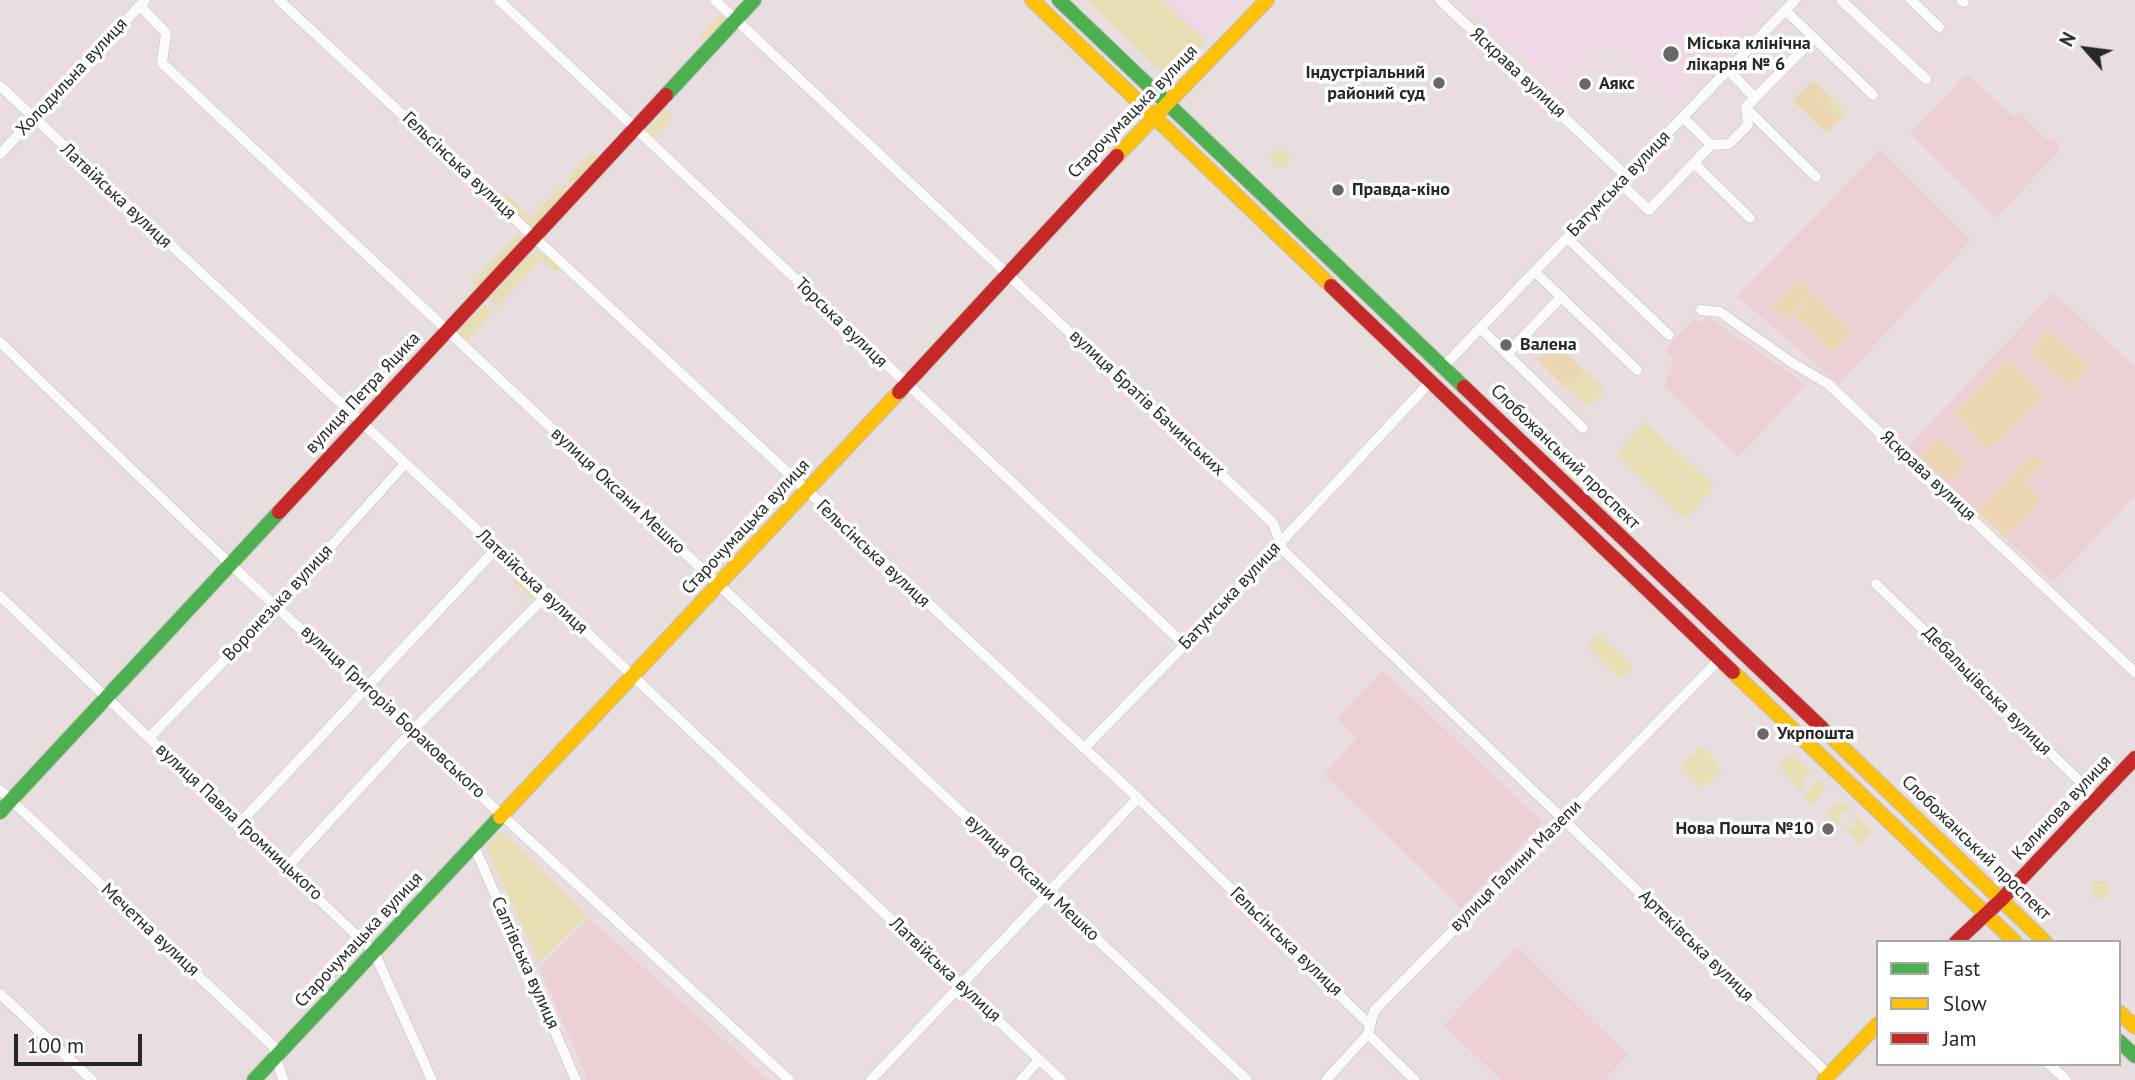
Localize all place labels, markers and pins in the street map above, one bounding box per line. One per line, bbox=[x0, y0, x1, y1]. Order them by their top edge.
place label: Міська клінічна лікарня № 6 bbox=[1687, 33, 1811, 76]
marker: Міська клінічна лікарня № 6 bbox=[1661, 44, 1681, 64]
place label: Індустріальний районий суд bbox=[1305, 62, 1425, 104]
place label: Аякс bbox=[1599, 73, 1635, 95]
marker: Індустріальний районий суд bbox=[1431, 75, 1447, 91]
marker: Аякс bbox=[1577, 76, 1593, 92]
place label: Правда-кіно bbox=[1352, 179, 1450, 201]
marker: Правда-кіно bbox=[1330, 182, 1346, 198]
place label: Валена bbox=[1520, 334, 1577, 356]
marker: Валена bbox=[1498, 337, 1514, 353]
place label: Укрпошта bbox=[1777, 723, 1854, 745]
marker: Укрпошта bbox=[1755, 726, 1771, 742]
place label: Нова Пошта №10 bbox=[1675, 818, 1814, 840]
marker: Нова Пошта №10 bbox=[1820, 821, 1836, 837]

